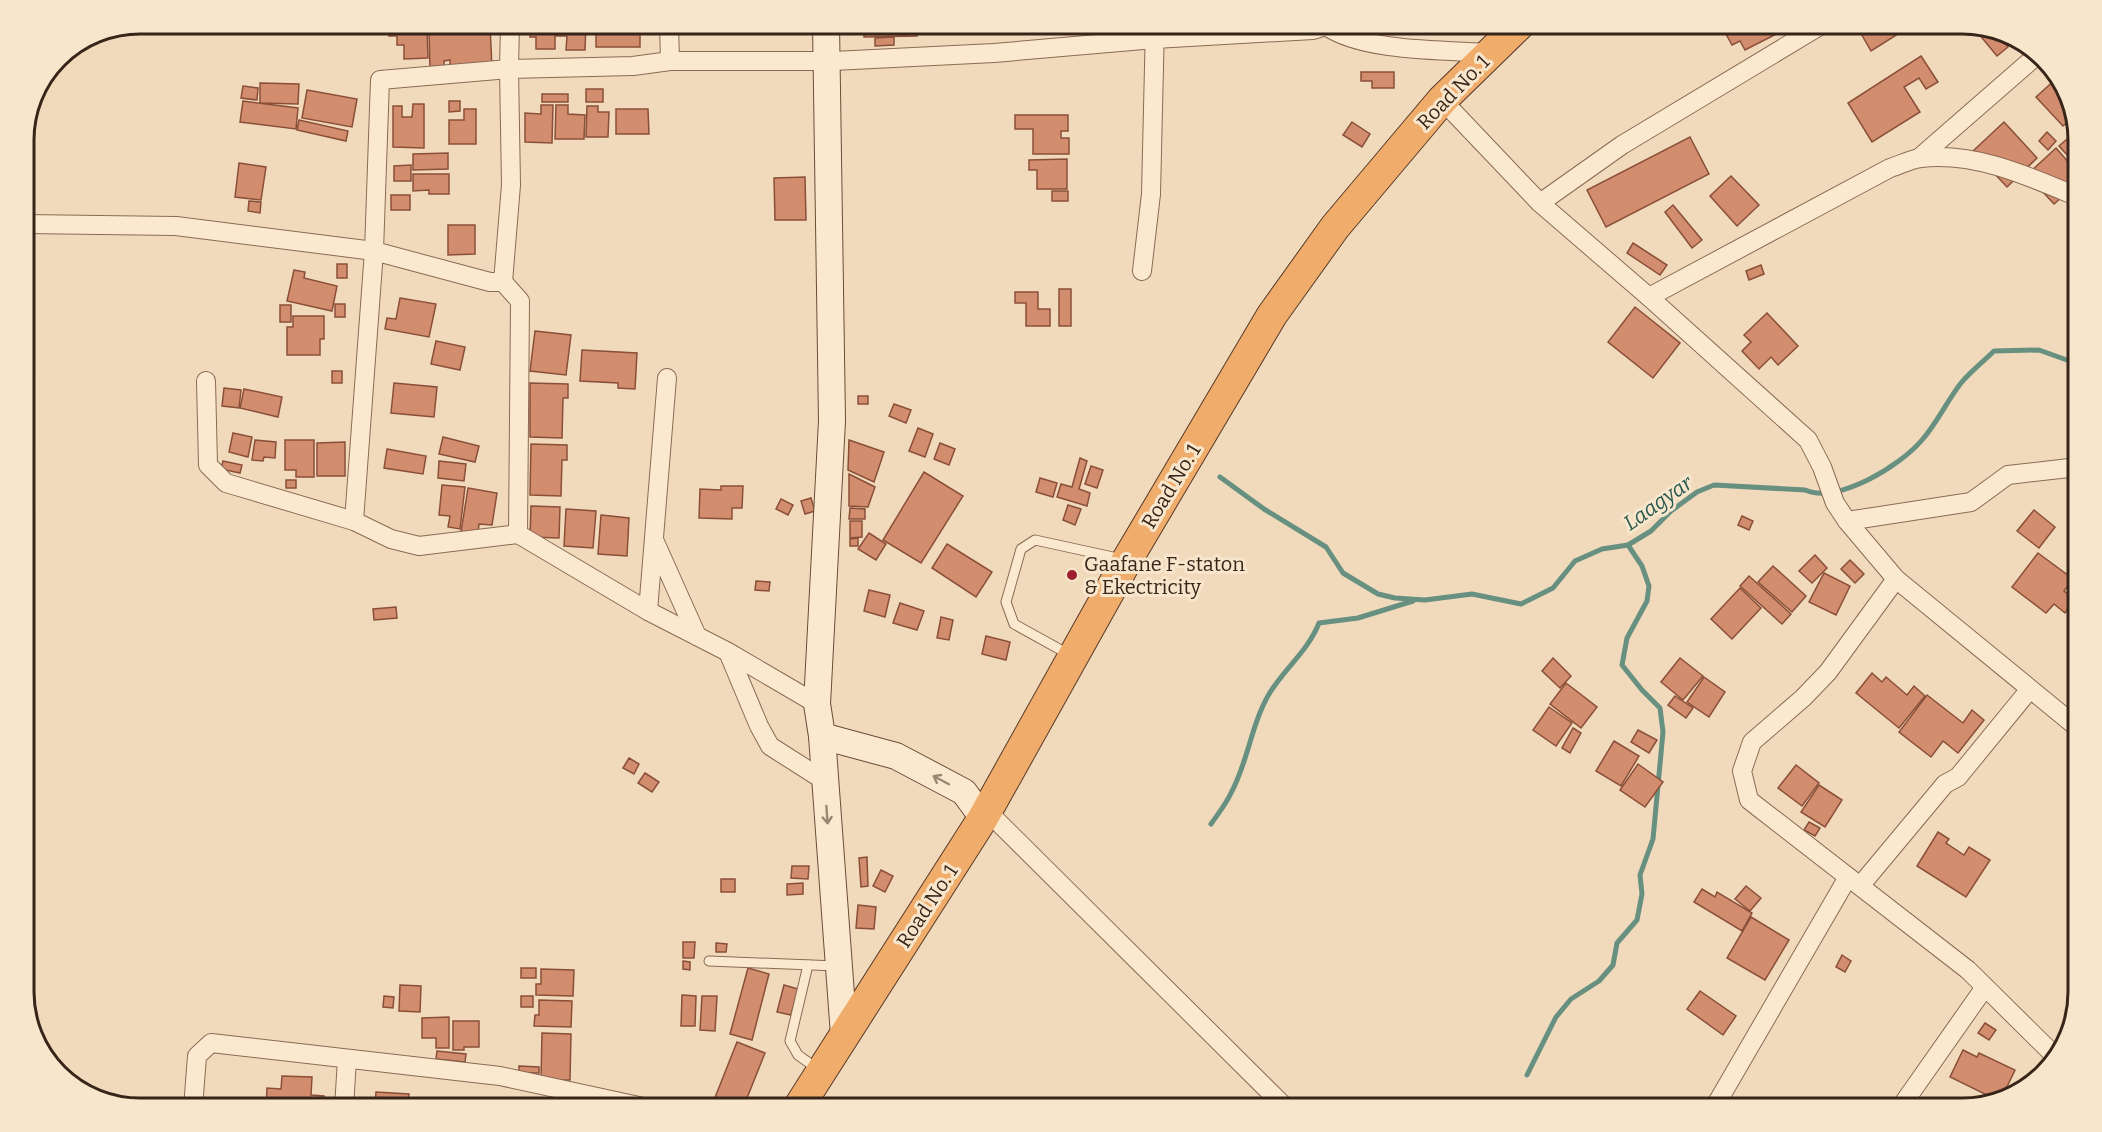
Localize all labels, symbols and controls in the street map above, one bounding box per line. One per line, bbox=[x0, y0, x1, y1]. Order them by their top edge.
street label: Road No. 1 bbox=[1412, 50, 1494, 134]
street label: Road No. 1 bbox=[1136, 440, 1206, 532]
water label: Laagyar bbox=[1619, 469, 1699, 536]
place label: Gaafane F-staton & Ekectricity bbox=[1084, 552, 1245, 599]
marker: Gaafane F-staton & Ekectricity bbox=[1065, 568, 1079, 582]
one-way arrow bbox=[932, 774, 950, 785]
one-way arrow bbox=[822, 805, 833, 825]
street label: Road No. 1 bbox=[891, 860, 963, 952]

